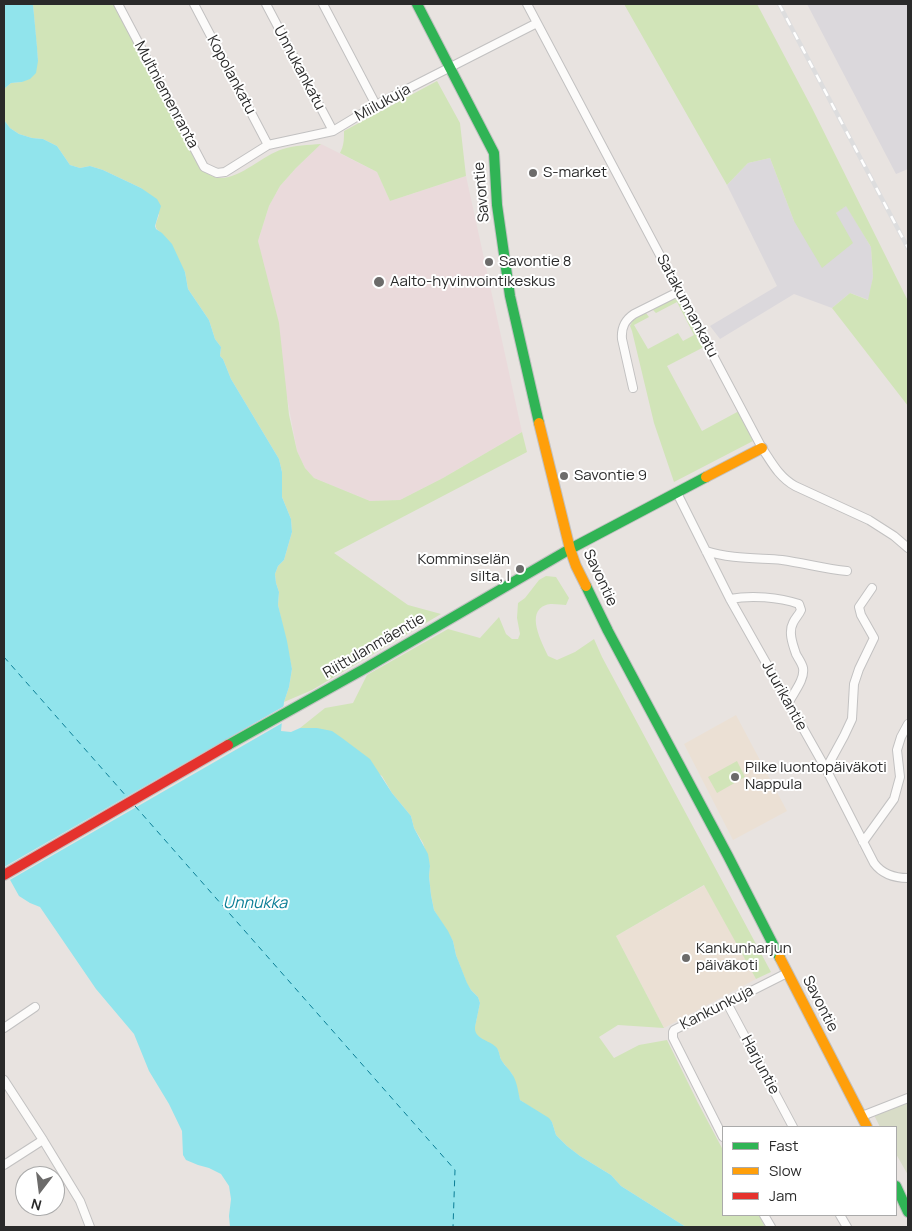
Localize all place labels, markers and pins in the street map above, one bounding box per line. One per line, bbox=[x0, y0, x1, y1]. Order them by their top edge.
place label: S-market bbox=[543, 164, 607, 182]
marker: S-market bbox=[527, 167, 539, 179]
place label: Savontie 8 bbox=[499, 253, 571, 271]
marker: Savontie 8 bbox=[483, 256, 495, 268]
place label: Aalto-hyvinvointikeskus bbox=[390, 273, 555, 291]
marker: Aalto-hyvinvointikeskus bbox=[372, 275, 386, 289]
place label: Savontie 9 bbox=[574, 467, 647, 485]
marker: Savontie 9 bbox=[558, 470, 570, 482]
place label: Komminselän silta, I bbox=[418, 551, 510, 586]
marker: Komminselän silta, I bbox=[514, 563, 526, 575]
place label: Pilke luontopäiväkoti Nappula bbox=[745, 759, 887, 794]
marker: Pilke luontopäiväkoti Nappula bbox=[729, 771, 741, 783]
place label: Kankunharjun päiväkoti bbox=[696, 940, 792, 975]
marker: Kankunharjun päiväkoti bbox=[680, 952, 692, 964]

